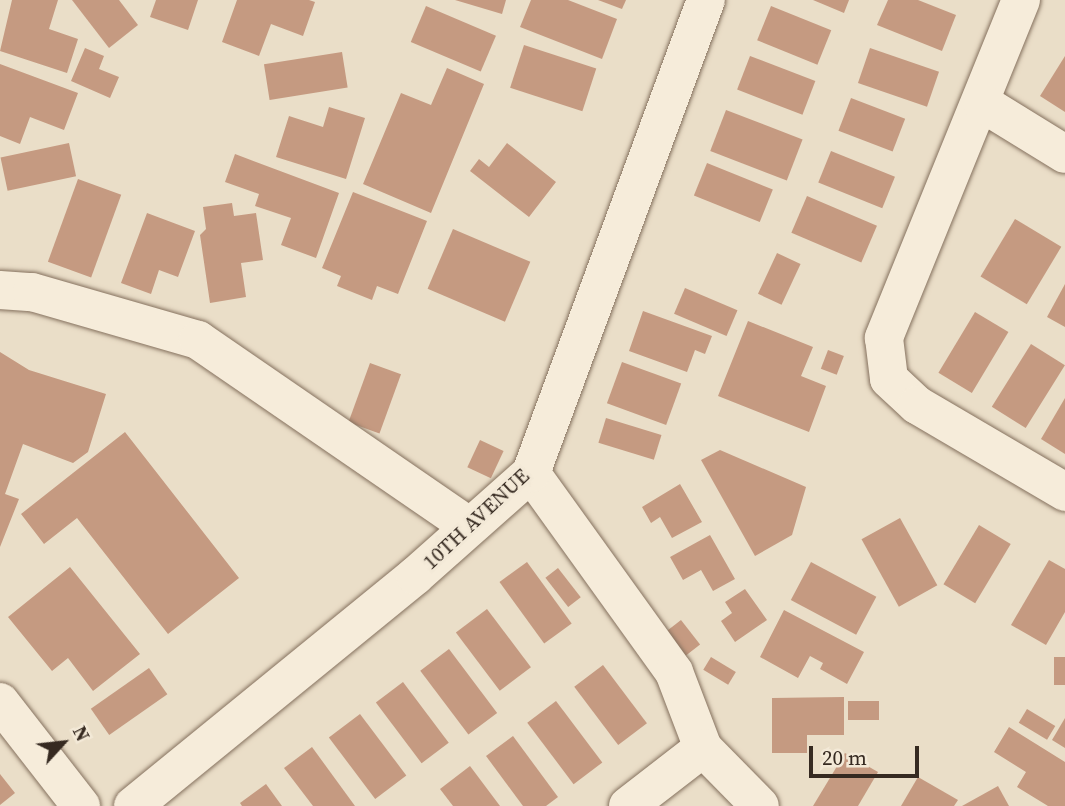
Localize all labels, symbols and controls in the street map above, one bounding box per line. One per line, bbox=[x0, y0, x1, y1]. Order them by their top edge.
street label: 10TH AVENUE bbox=[418, 463, 534, 575]
north arrow bbox=[28, 708, 98, 778]
text: N bbox=[67, 721, 96, 746]
scale bar bbox=[813, 732, 923, 776]
text: 20 m bbox=[822, 743, 867, 772]

